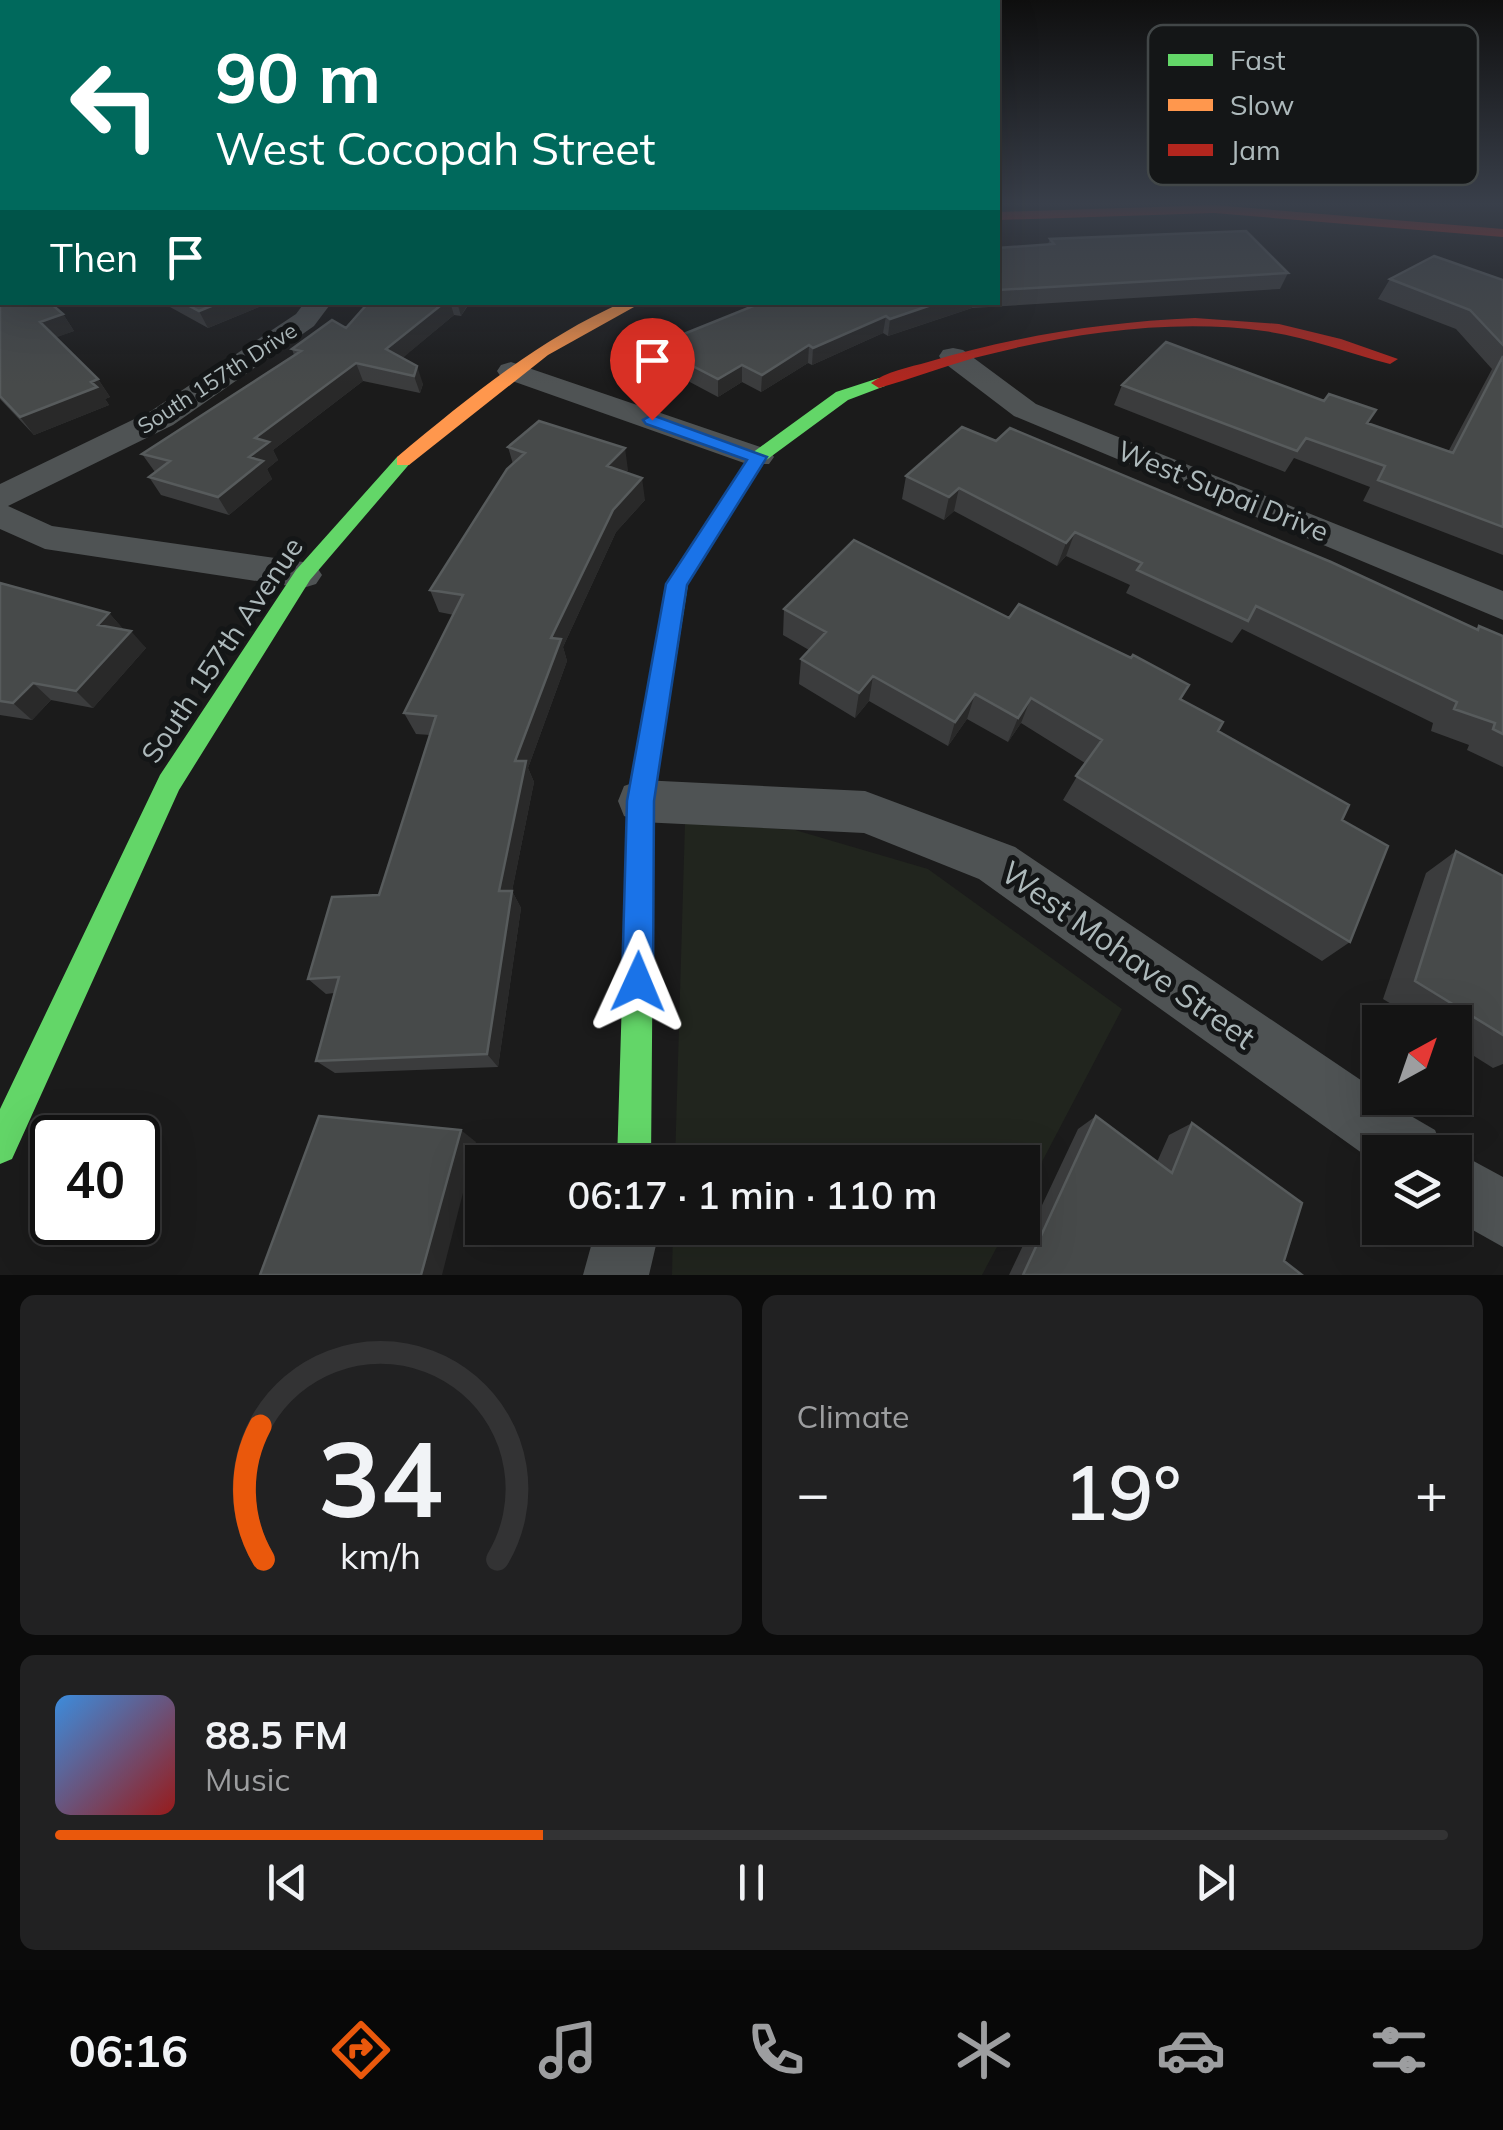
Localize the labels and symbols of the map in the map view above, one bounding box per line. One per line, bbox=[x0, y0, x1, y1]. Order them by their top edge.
legend bbox=[1148, 25, 1478, 185]
text: Fast bbox=[1230, 42, 1286, 77]
text: Slow bbox=[1230, 87, 1294, 122]
text: Jam bbox=[1230, 132, 1281, 167]
street label: South 157th Drive bbox=[132, 316, 302, 440]
pin bbox=[610, 318, 695, 421]
street label: West Supai Drive bbox=[1113, 432, 1334, 549]
street label: South 157th Avenue bbox=[133, 530, 310, 769]
street label: West Mohave Street bbox=[994, 852, 1263, 1057]
position arrow bbox=[586, 930, 690, 1034]
north arrow bbox=[1362, 1005, 1472, 1115]
speed limit sign: 40 bbox=[30, 1115, 160, 1245]

